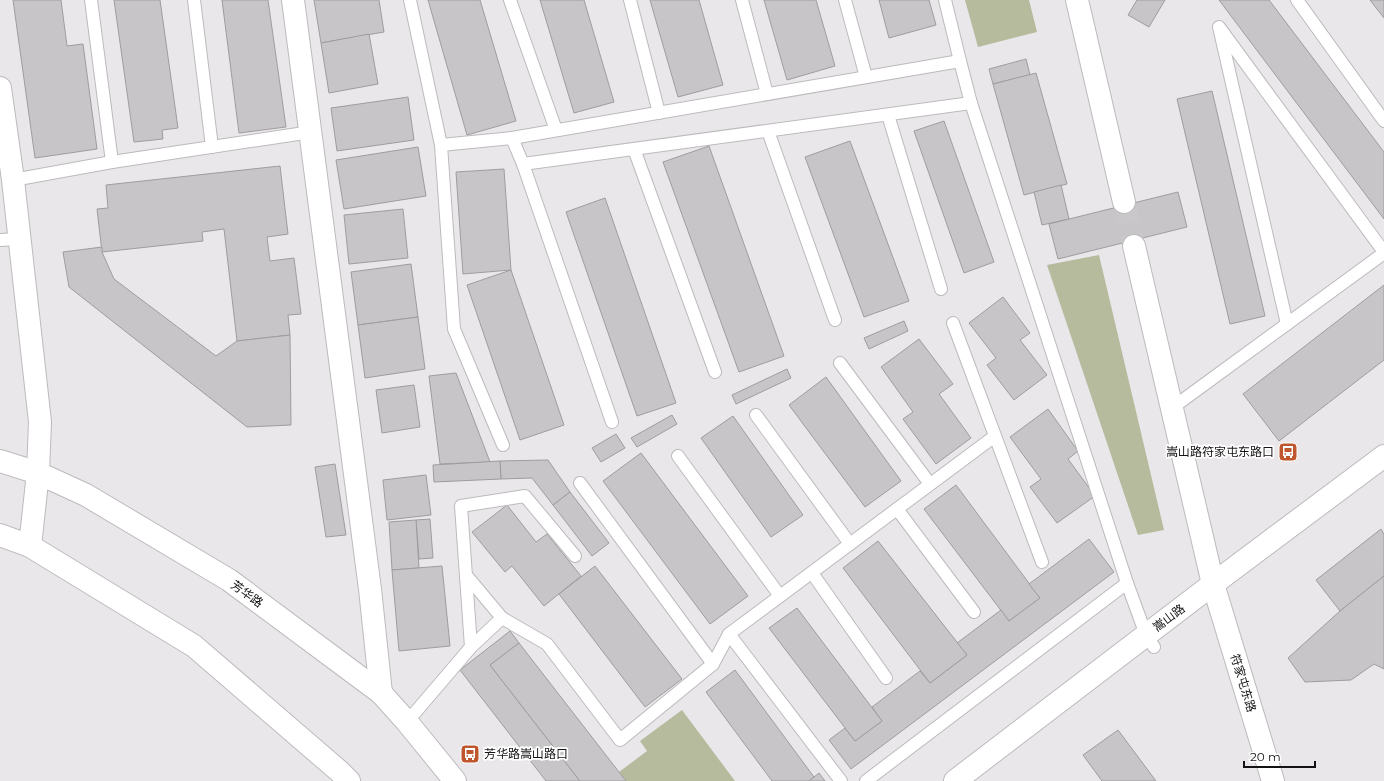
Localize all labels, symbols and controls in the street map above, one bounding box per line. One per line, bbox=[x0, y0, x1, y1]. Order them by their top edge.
bus stop icon: 嵩山路符家屯东路口 bbox=[1277, 441, 1299, 463]
place label: 嵩山路符家屯东路口 bbox=[1166, 444, 1274, 459]
street label: 芳华路 bbox=[228, 577, 266, 610]
street label: 嵩山路 bbox=[1150, 601, 1188, 634]
street label: 符家屯东路 bbox=[1228, 652, 1259, 714]
bus stop icon: 芳华路嵩山路口 bbox=[459, 743, 481, 765]
scale bar bbox=[1244, 743, 1315, 769]
place label: 芳华路嵩山路口 bbox=[484, 746, 568, 761]
text: 20 m bbox=[1250, 749, 1281, 764]

